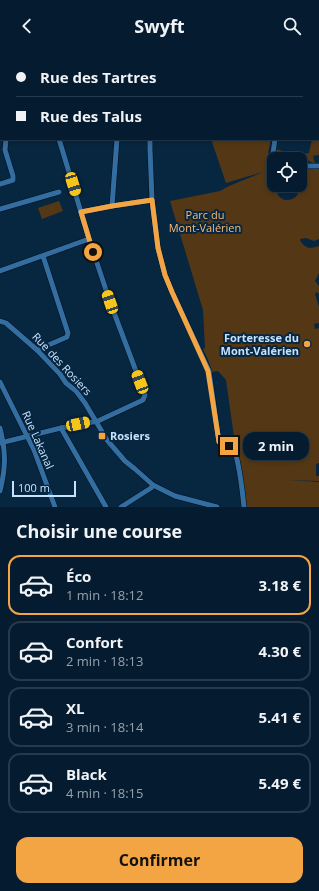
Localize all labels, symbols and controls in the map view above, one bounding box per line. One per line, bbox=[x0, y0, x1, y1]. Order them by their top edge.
text: Swyft bbox=[134, 14, 185, 38]
icon: back bbox=[16, 15, 38, 37]
icon: search bbox=[281, 15, 303, 37]
text: Rue des Tartres bbox=[40, 67, 156, 87]
text: Rue des Talus bbox=[40, 106, 142, 126]
map controls bbox=[267, 152, 307, 192]
button: locate bbox=[267, 152, 307, 192]
car bbox=[64, 171, 82, 197]
park label: Parc du Mont-Valérien bbox=[169, 207, 241, 235]
route start bbox=[84, 243, 102, 261]
car bbox=[100, 289, 120, 315]
street label: Rue des Rosiers bbox=[29, 329, 95, 398]
place label: Forteresse du Mont-Valérien bbox=[221, 330, 299, 358]
marker: Forteresse du Mont-Valérien bbox=[302, 339, 312, 349]
car bbox=[130, 369, 150, 395]
street label: Rue Lakanal bbox=[19, 408, 58, 471]
car bbox=[65, 416, 91, 432]
place label: Rosiers bbox=[110, 428, 150, 443]
marker: Rosiers bbox=[97, 431, 107, 441]
callout: 2 min bbox=[243, 432, 309, 460]
route end bbox=[220, 437, 238, 455]
text: 2 min bbox=[258, 437, 294, 455]
scale bar bbox=[12, 479, 76, 498]
text: 100 m bbox=[18, 480, 50, 495]
text: Choisir une course bbox=[16, 519, 182, 543]
text: Éco bbox=[66, 566, 91, 586]
icon: car bbox=[18, 567, 54, 603]
text: 3.18 € bbox=[259, 575, 301, 595]
text: 1 min · 18:12 bbox=[66, 586, 143, 604]
text: Confort bbox=[66, 632, 123, 652]
icon: car bbox=[18, 633, 54, 669]
text: 4.30 € bbox=[259, 641, 301, 661]
text: 2 min · 18:13 bbox=[66, 652, 143, 670]
text: XL bbox=[66, 698, 84, 718]
icon: car bbox=[18, 699, 54, 735]
text: 5.41 € bbox=[259, 707, 301, 727]
text: 3 min · 18:14 bbox=[66, 718, 143, 736]
text: Black bbox=[66, 764, 107, 784]
icon: car bbox=[18, 765, 54, 801]
text: 5.49 € bbox=[259, 773, 301, 793]
text: 4 min · 18:15 bbox=[66, 784, 143, 802]
button: Confirmer bbox=[16, 837, 303, 883]

